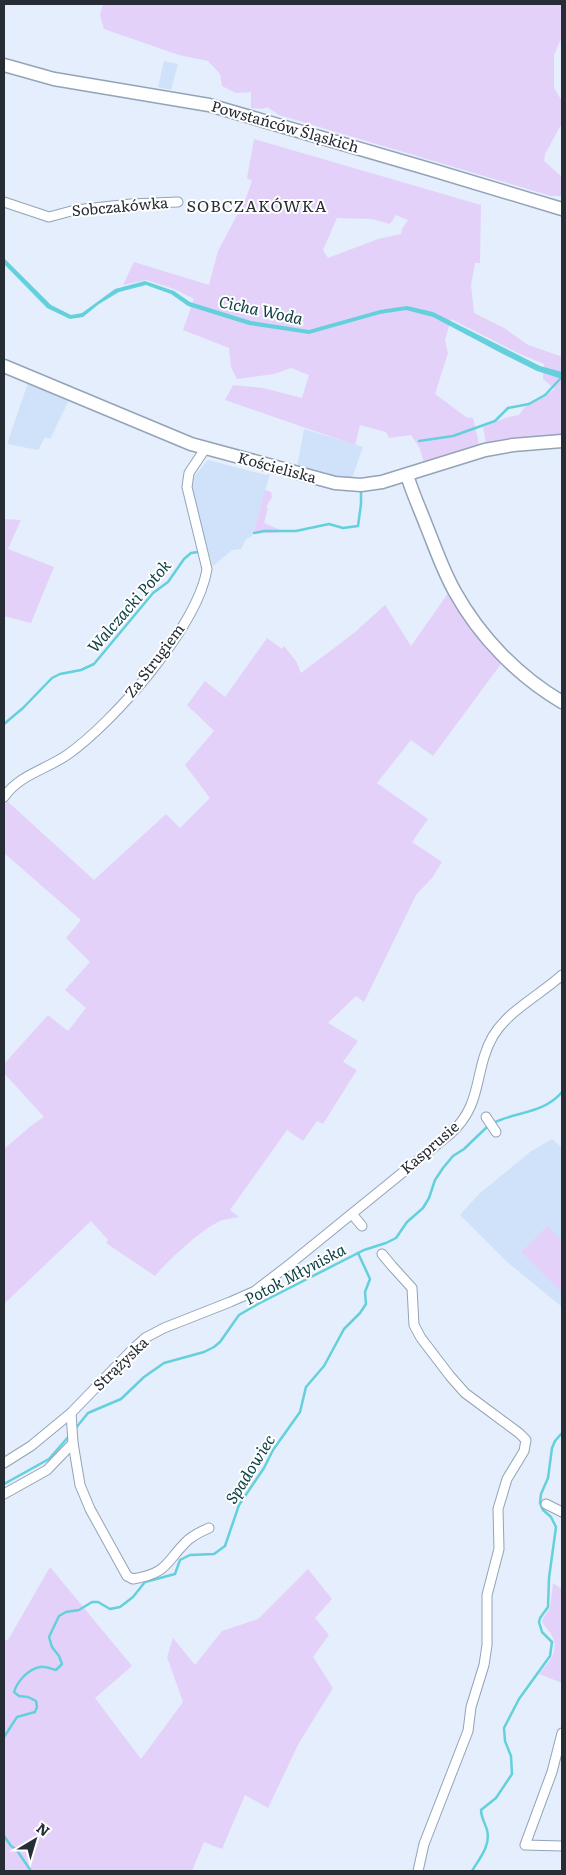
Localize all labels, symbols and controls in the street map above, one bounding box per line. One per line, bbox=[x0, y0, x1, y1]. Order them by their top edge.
street label: Powstańców Śląskich bbox=[209, 93, 362, 158]
street label: Sobczakówka bbox=[71, 190, 170, 221]
district label: SOBCZAKÓWKA bbox=[186, 193, 328, 217]
water label: Cicha Woda bbox=[217, 288, 306, 330]
street label: Kościeliska bbox=[236, 445, 320, 488]
water label: Walczacki Potok bbox=[81, 553, 176, 657]
street label: Za Strugiem bbox=[118, 618, 190, 702]
street label: Kasprusie bbox=[395, 1115, 464, 1179]
water label: Potok Młyniska bbox=[240, 1236, 350, 1310]
street label: Strążyska bbox=[87, 1330, 154, 1395]
water label: Spadowiec bbox=[218, 1429, 280, 1508]
north arrow bbox=[10, 1815, 60, 1865]
text: N bbox=[33, 1817, 55, 1841]

